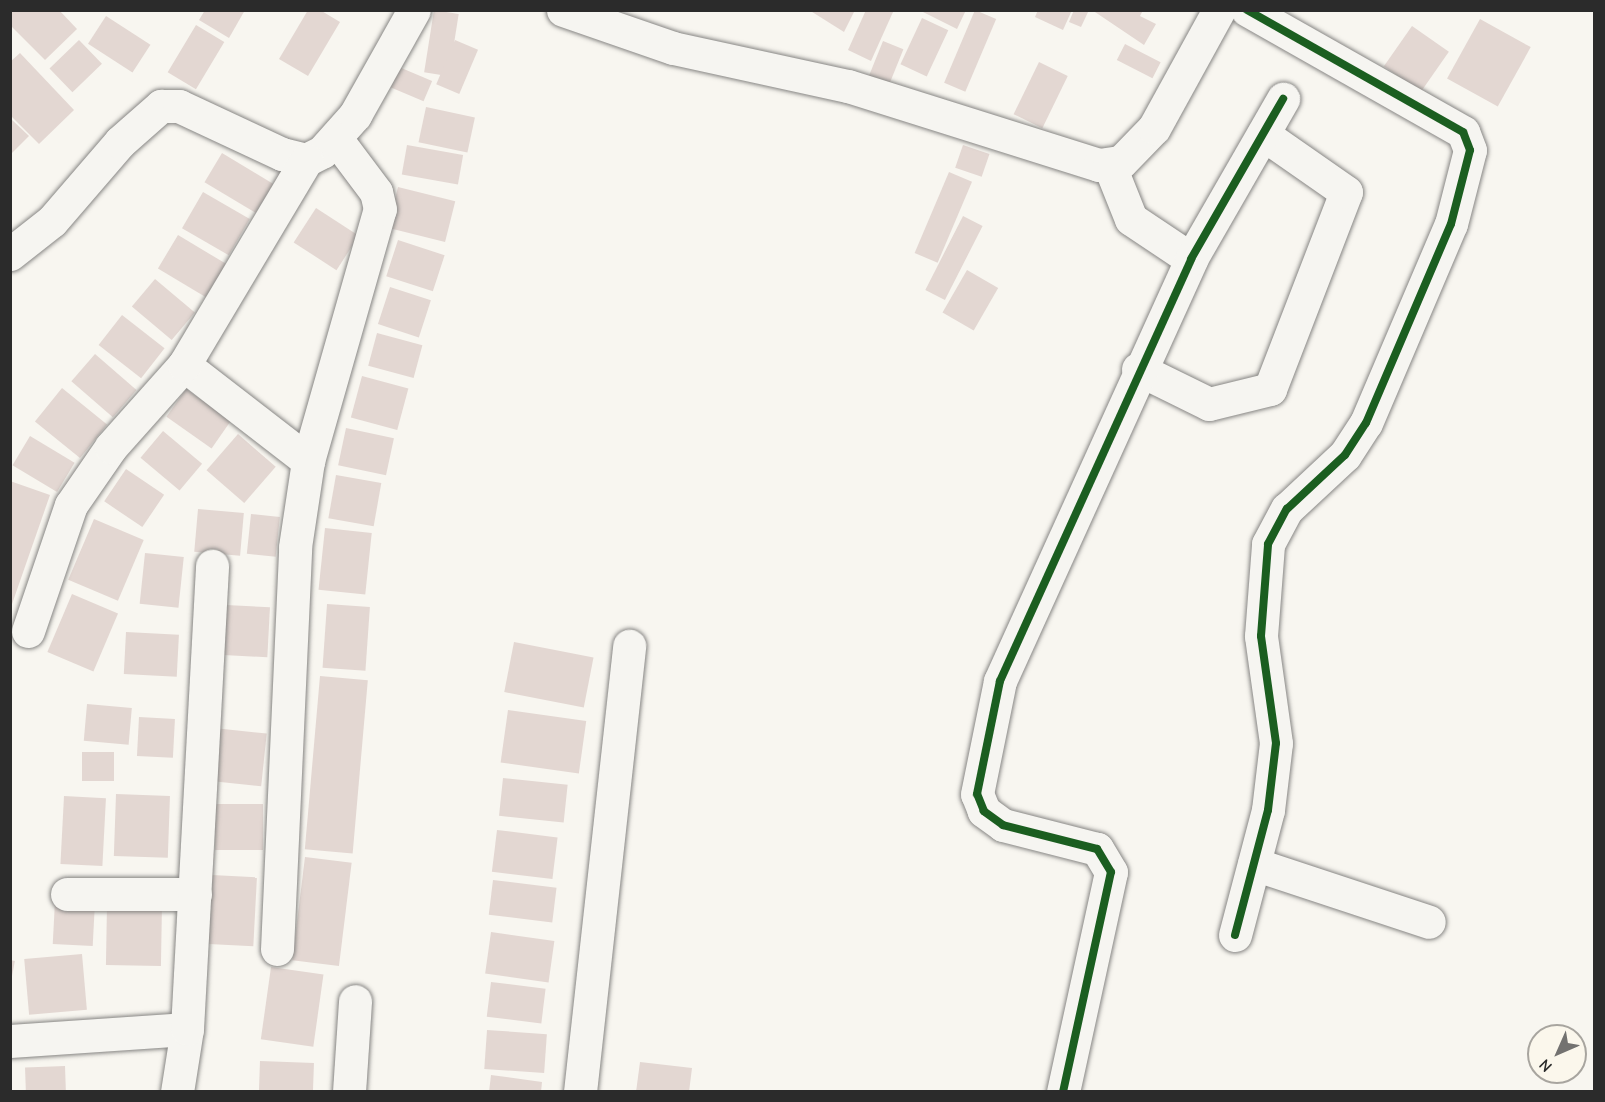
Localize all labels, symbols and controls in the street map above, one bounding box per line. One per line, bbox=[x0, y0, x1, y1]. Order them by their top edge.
north arrow bbox=[1527, 1024, 1587, 1084]
text: N bbox=[1536, 1055, 1556, 1075]

